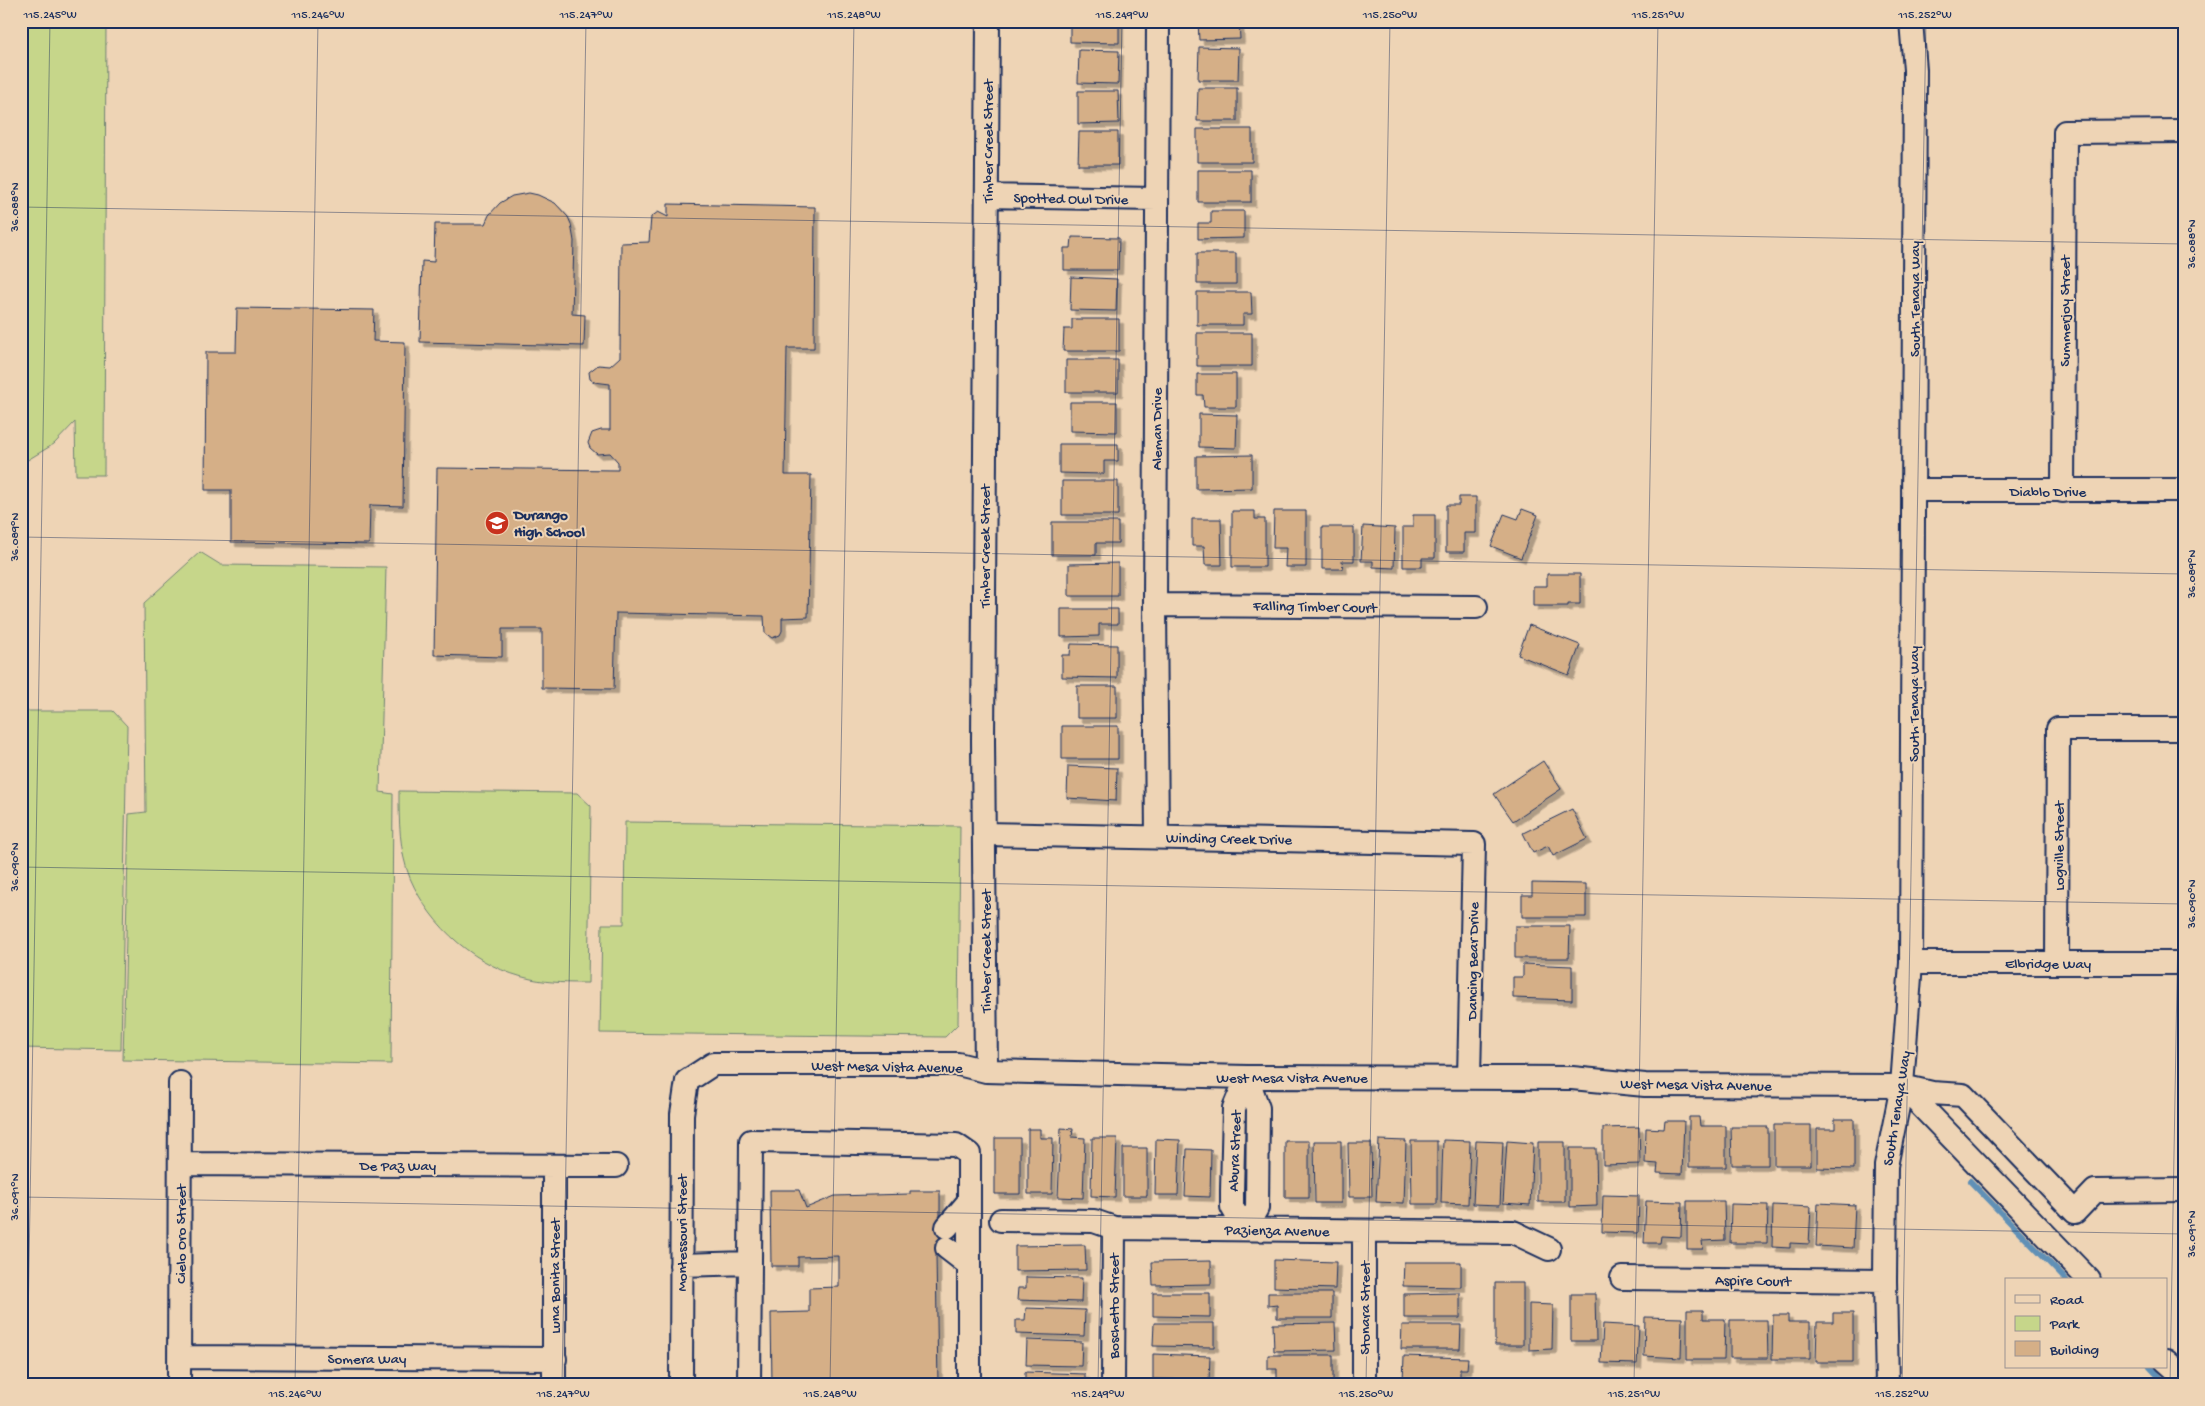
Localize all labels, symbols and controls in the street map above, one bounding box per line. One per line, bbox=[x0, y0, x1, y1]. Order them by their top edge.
text: 115.245°W bbox=[22, 9, 77, 23]
text: 115.246°W bbox=[290, 9, 345, 23]
text: 115.247°W bbox=[558, 9, 613, 23]
text: 115.248°W bbox=[826, 9, 881, 23]
text: 115.249°W bbox=[1095, 9, 1148, 23]
text: 115.250°W bbox=[1362, 9, 1417, 23]
text: 115.251°W bbox=[1631, 9, 1684, 23]
text: 115.252°W bbox=[1897, 9, 1952, 23]
street label: Timber Creek Street bbox=[980, 77, 998, 204]
text: 36.088°N bbox=[9, 182, 23, 233]
street label: Spotted Owl Drive bbox=[1013, 190, 1129, 210]
text: 36.088°N bbox=[2186, 219, 2200, 270]
street label: South Tenaya Way bbox=[1907, 240, 1925, 357]
street label: Summerjoy Street bbox=[2057, 253, 2075, 367]
street label: Aleman Drive bbox=[1149, 388, 1167, 470]
street label: Timber Creek Street bbox=[977, 482, 995, 609]
street label: Diablo Drive bbox=[2009, 484, 2087, 502]
place label: Durango High School bbox=[512, 507, 586, 542]
school or university icon: Durango High School bbox=[484, 510, 510, 536]
text: 36.089°N bbox=[9, 512, 23, 562]
text: 36.089°N bbox=[2186, 549, 2200, 599]
street label: Falling Timber Court bbox=[1252, 598, 1379, 618]
street label: South Tenaya Way bbox=[1906, 645, 1924, 762]
street label: Logville Street bbox=[2051, 799, 2069, 891]
street label: Winding Creek Drive bbox=[1166, 830, 1292, 850]
text: 36.090°N bbox=[9, 842, 23, 892]
text: 36.090°N bbox=[2186, 879, 2200, 929]
street label: Timber Creek Street bbox=[978, 887, 996, 1014]
street label: Dancing Bear Drive bbox=[1464, 902, 1484, 1021]
street label: Elbridge Way bbox=[2005, 956, 2092, 974]
street label: South Tenaya Way bbox=[1880, 1049, 1916, 1167]
street label: West Mesa Vista Avenue bbox=[811, 1058, 963, 1078]
street label: West Mesa Vista Avenue bbox=[1216, 1070, 1368, 1088]
street label: West Mesa Vista Avenue bbox=[1620, 1076, 1772, 1096]
street label: Abura Street bbox=[1226, 1108, 1246, 1192]
street label: De Paz Way bbox=[359, 1158, 437, 1176]
text: 36.091°N bbox=[9, 1173, 23, 1222]
street label: Montessouri Street bbox=[674, 1173, 692, 1292]
street label: Cielo Oro Street bbox=[173, 1182, 191, 1284]
text: 36.091°N bbox=[2186, 1210, 2200, 1259]
street label: Luna Bonita Street bbox=[547, 1216, 565, 1334]
street label: Pazienza Avenue bbox=[1223, 1222, 1330, 1242]
street label: Boschetto Street bbox=[1106, 1251, 1124, 1360]
street label: Stonara Street bbox=[1357, 1259, 1375, 1355]
street label: Aspire Court bbox=[1715, 1272, 1793, 1292]
legend bbox=[2005, 1278, 2168, 1368]
text: Road bbox=[2050, 1292, 2084, 1310]
text: Park bbox=[2049, 1316, 2080, 1334]
text: Building bbox=[2049, 1342, 2099, 1360]
street label: Somera Way bbox=[328, 1351, 407, 1369]
text: 115.246°W bbox=[267, 1388, 322, 1402]
text: 115.247°W bbox=[535, 1388, 590, 1402]
text: 115.248°W bbox=[802, 1388, 857, 1402]
text: 115.249°W bbox=[1071, 1388, 1124, 1402]
text: 115.250°W bbox=[1338, 1388, 1393, 1402]
text: 115.251°W bbox=[1607, 1388, 1660, 1402]
text: 115.252°W bbox=[1874, 1388, 1929, 1402]

